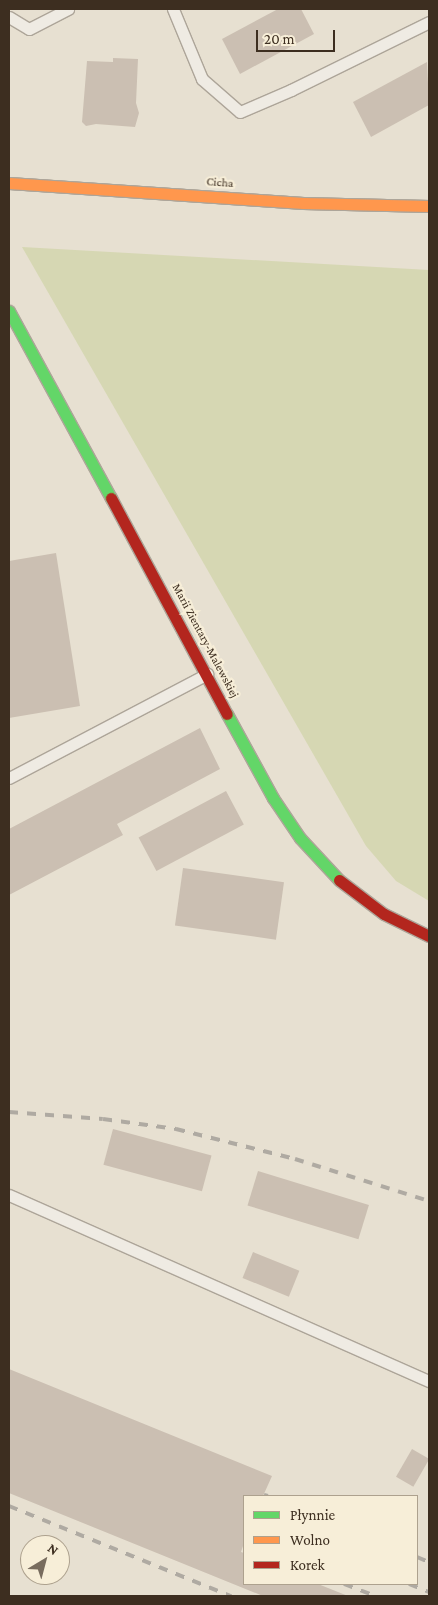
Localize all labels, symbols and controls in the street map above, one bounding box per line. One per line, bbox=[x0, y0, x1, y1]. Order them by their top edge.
scale bar bbox=[258, 20, 337, 52]
text: 20 m bbox=[264, 31, 295, 47]
street label: Cicha bbox=[206, 175, 234, 191]
street label: Marii Zientary-Malewskiej bbox=[169, 581, 241, 701]
legend bbox=[243, 1495, 418, 1585]
text: Płynnie bbox=[290, 1507, 335, 1523]
text: Wolno bbox=[290, 1532, 330, 1548]
north arrow bbox=[20, 1535, 70, 1585]
text: N bbox=[45, 1540, 62, 1558]
text: Korek bbox=[290, 1557, 325, 1573]

